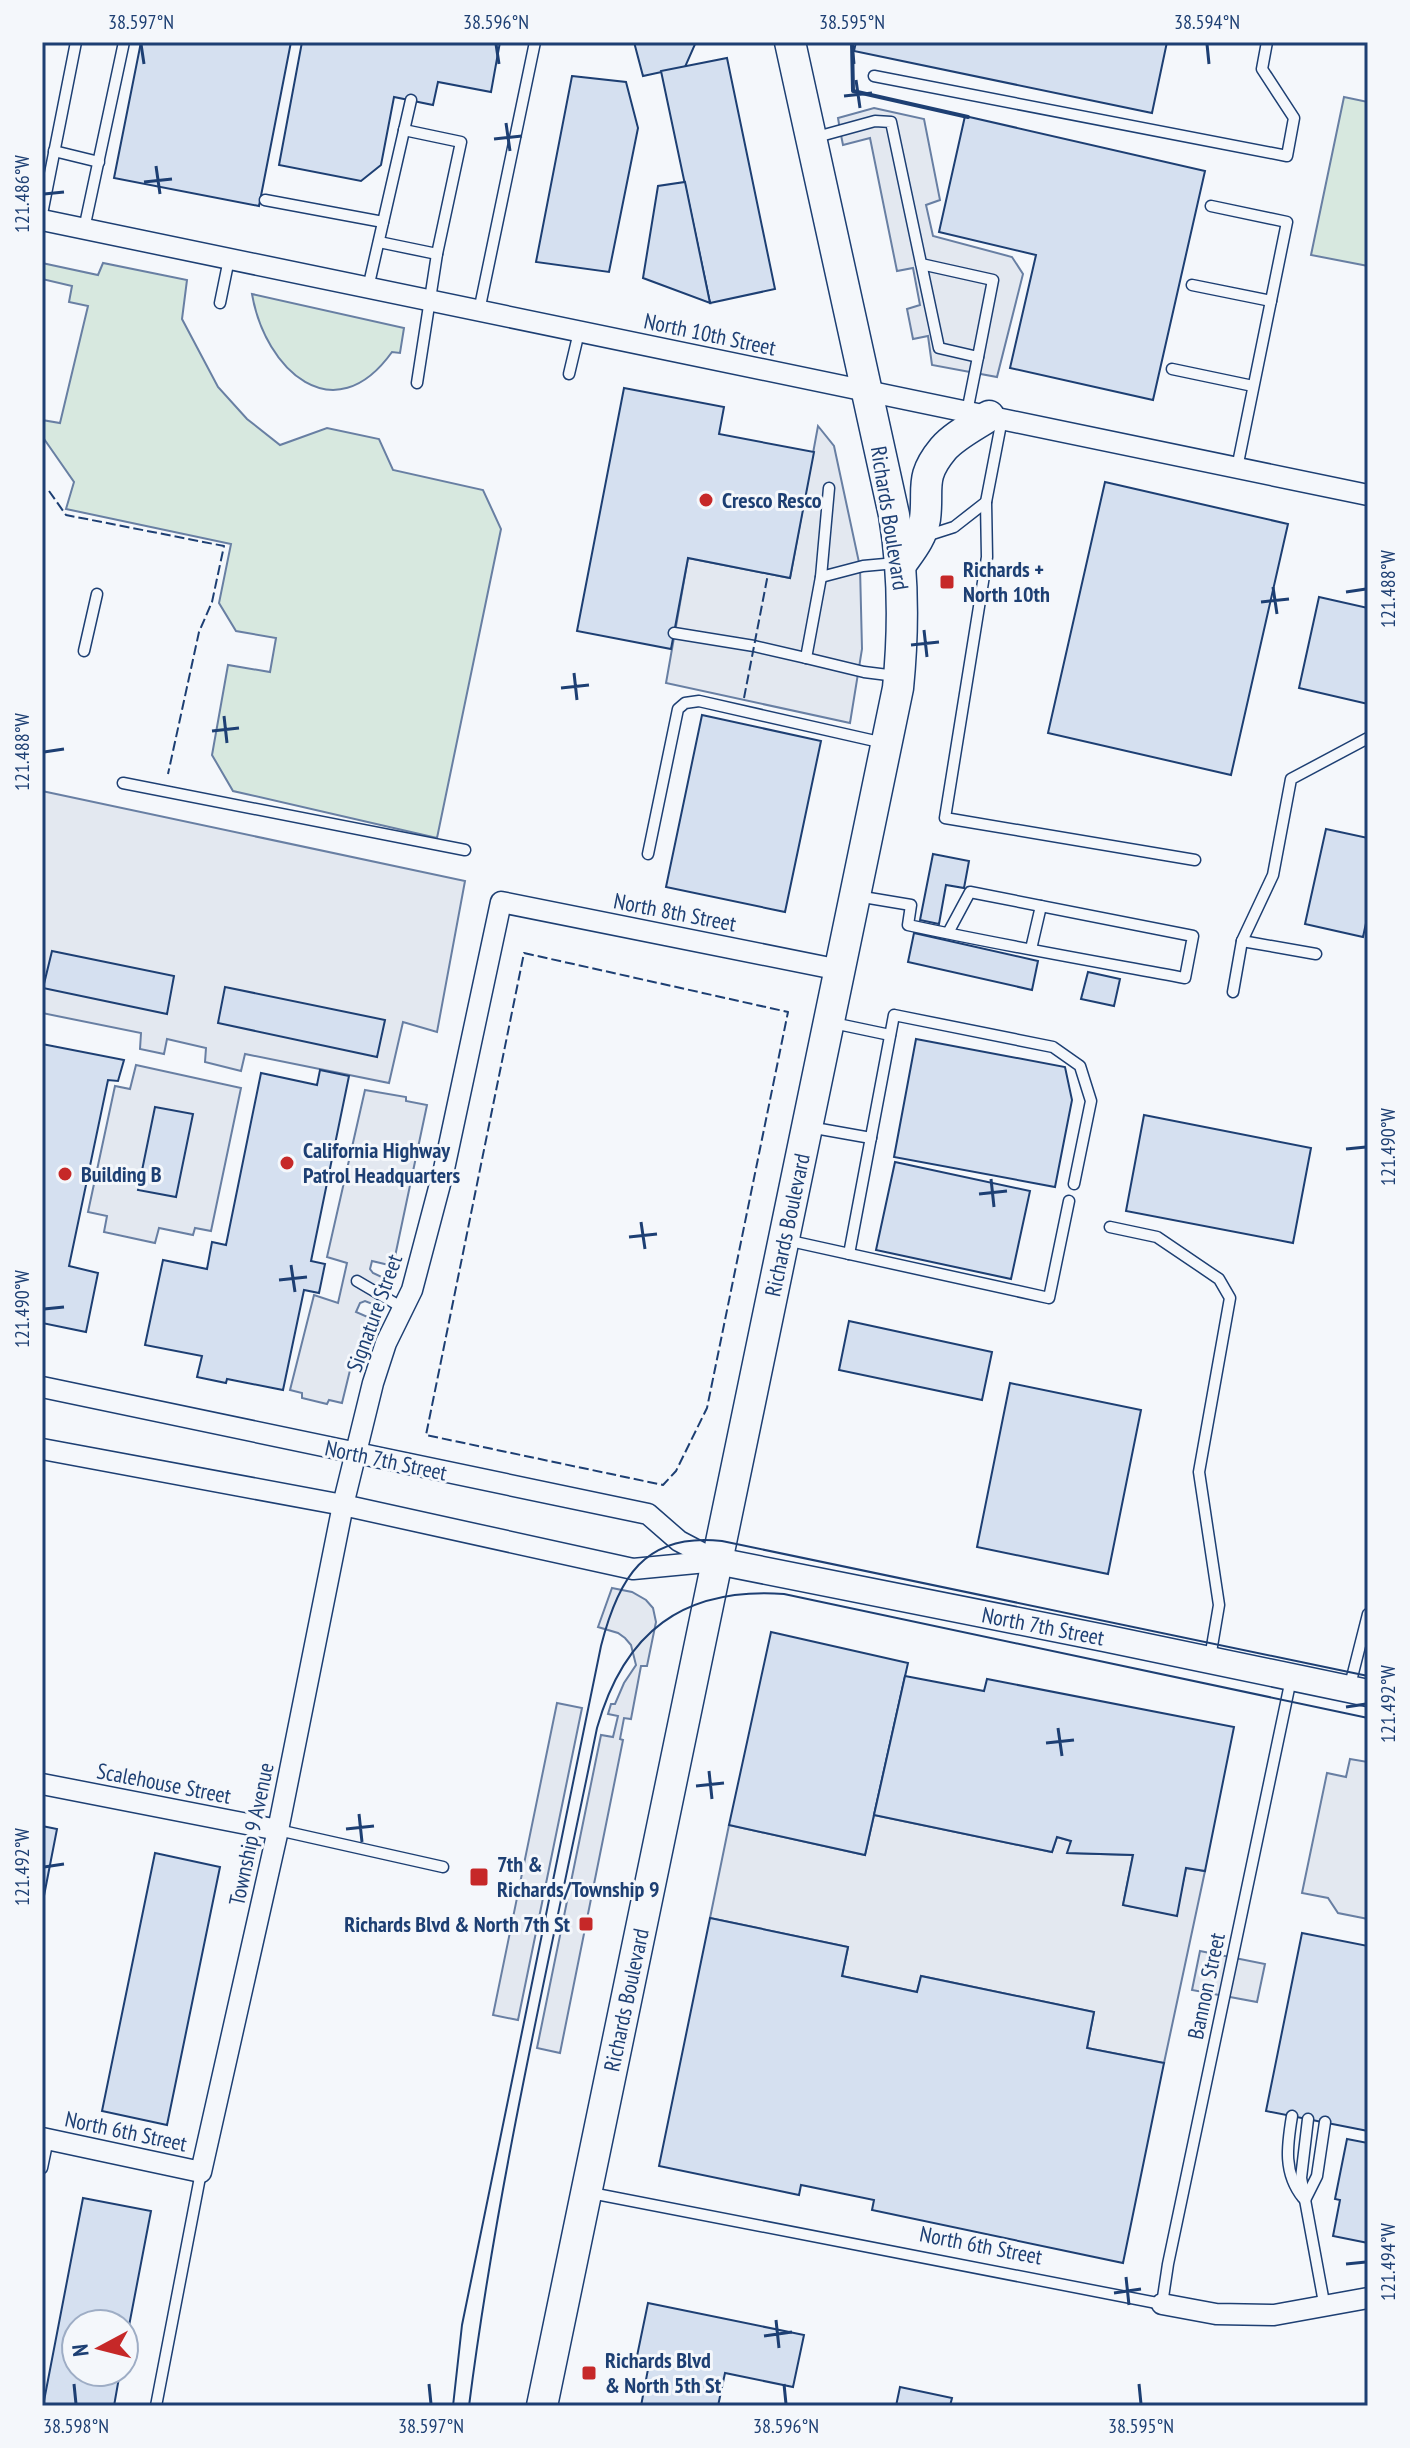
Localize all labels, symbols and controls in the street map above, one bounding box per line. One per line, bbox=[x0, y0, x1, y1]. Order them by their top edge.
text: 38.597°N bbox=[108, 9, 174, 35]
text: 38.596°N bbox=[463, 9, 529, 35]
text: 38.595°N bbox=[819, 9, 885, 35]
text: 38.594°N bbox=[1174, 9, 1240, 35]
text: 121.486°W bbox=[9, 155, 35, 233]
street label: North 10th Street bbox=[642, 306, 778, 362]
street label: Richards Boulevard bbox=[865, 444, 915, 592]
place label: Cresco Resco bbox=[722, 486, 822, 514]
marker: Cresco Resco bbox=[697, 491, 715, 509]
text: 121.488°W bbox=[1375, 550, 1401, 628]
place label: Richards + North 10th bbox=[963, 555, 1050, 608]
marker: Richards + North 10th bbox=[938, 573, 956, 591]
text: 121.488°W bbox=[9, 713, 35, 791]
street label: North 8th Street bbox=[611, 886, 739, 938]
text: 121.490°W bbox=[1375, 1108, 1401, 1186]
place label: California Highway Patrol Headquarters bbox=[303, 1136, 460, 1189]
street label: Richards Boulevard bbox=[758, 1151, 816, 1299]
marker: California Highway Patrol Headquarters bbox=[278, 1154, 296, 1172]
place label: Building B bbox=[81, 1160, 162, 1188]
marker: Building B bbox=[56, 1165, 74, 1183]
street label: Signature Street bbox=[340, 1250, 408, 1376]
text: 121.490°W bbox=[9, 1270, 35, 1348]
street label: North 7th Street bbox=[322, 1433, 450, 1487]
street label: North 7th Street bbox=[979, 1600, 1107, 1652]
text: 121.492°W bbox=[1375, 1665, 1401, 1743]
street label: Scalehouse Street bbox=[95, 1756, 233, 1810]
street label: Township 9 Avenue bbox=[222, 1760, 280, 1908]
text: 121.492°W bbox=[9, 1828, 35, 1906]
place label: 7th & Richards/Township 9 bbox=[497, 1850, 659, 1903]
marker: 7th & Richards/Township 9 bbox=[468, 1866, 490, 1888]
place label: Richards Blvd & North 7th St bbox=[344, 1910, 571, 1938]
marker: Richards Blvd & North 7th St bbox=[577, 1915, 595, 1933]
street label: Richards Boulevard bbox=[597, 1926, 655, 2074]
street label: Bannon Street bbox=[1181, 1930, 1231, 2042]
street label: North 6th Street bbox=[62, 2104, 190, 2158]
street label: North 6th Street bbox=[917, 2219, 1045, 2271]
text: 121.494°W bbox=[1375, 2223, 1401, 2301]
north arrow bbox=[60, 2308, 140, 2388]
text: N bbox=[66, 2343, 95, 2358]
place label: Richards Blvd & North 5th St bbox=[605, 2346, 722, 2399]
marker: Richards Blvd & North 5th St bbox=[580, 2364, 598, 2382]
text: 38.598°N bbox=[43, 2413, 109, 2439]
text: 38.597°N bbox=[398, 2413, 464, 2439]
text: 38.596°N bbox=[753, 2413, 819, 2439]
text: 38.595°N bbox=[1108, 2413, 1174, 2439]

